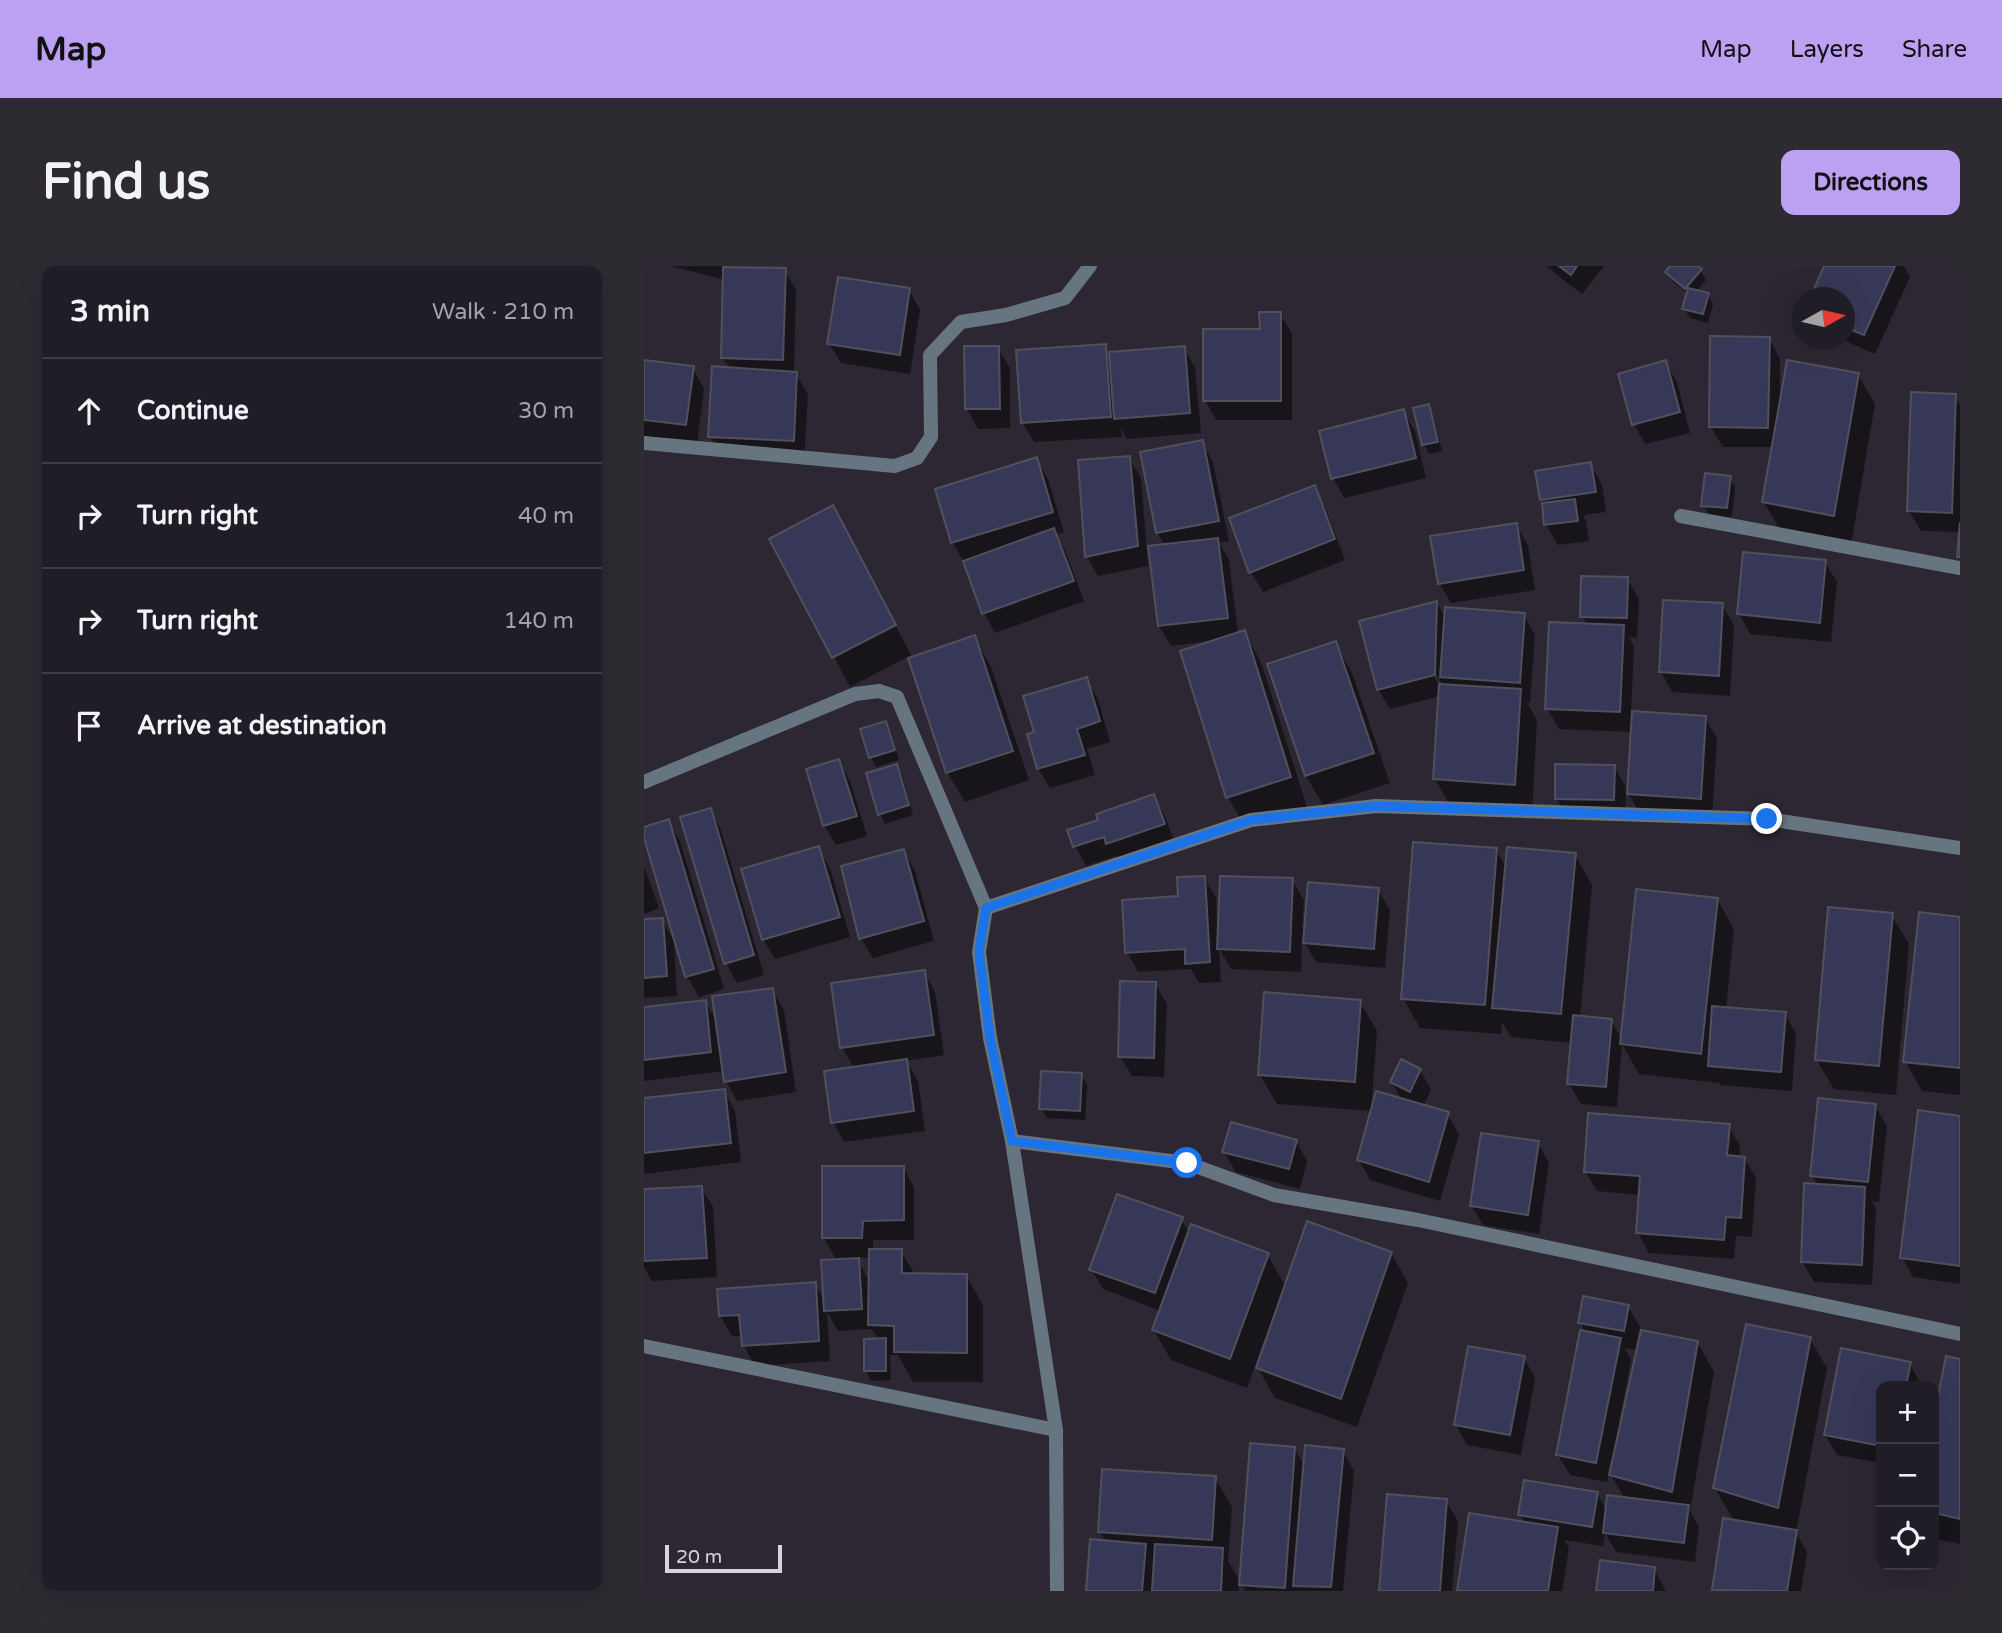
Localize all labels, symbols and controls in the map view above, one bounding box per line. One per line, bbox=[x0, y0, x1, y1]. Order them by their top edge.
text: Map bbox=[35, 30, 106, 69]
text: Map bbox=[1700, 35, 1752, 64]
text: Layers bbox=[1790, 35, 1864, 64]
text: Share bbox=[1902, 35, 1967, 64]
button: Directions bbox=[1781, 150, 1960, 215]
text: Find us bbox=[42, 153, 210, 212]
north arrow bbox=[1792, 287, 1855, 350]
text: 3 min bbox=[70, 293, 150, 330]
text: Walk · 210 m bbox=[432, 298, 574, 326]
icon: ahead bbox=[70, 392, 108, 430]
text: Continue bbox=[137, 395, 249, 426]
text: 30 m bbox=[518, 397, 574, 425]
icon: right bbox=[70, 497, 108, 535]
text: Turn right bbox=[137, 500, 258, 531]
text: 40 m bbox=[518, 502, 574, 530]
icon: right bbox=[70, 602, 108, 640]
text: Turn right bbox=[137, 605, 258, 636]
text: 140 m bbox=[504, 607, 574, 635]
icon: arrive bbox=[70, 707, 108, 745]
text: Arrive at destination bbox=[137, 710, 387, 741]
route end bbox=[1751, 803, 1782, 834]
route start bbox=[1171, 1147, 1202, 1178]
map controls bbox=[1876, 1381, 1939, 1570]
button: + bbox=[1876, 1381, 1939, 1444]
button: − bbox=[1876, 1444, 1939, 1507]
button: locate bbox=[1876, 1507, 1939, 1570]
scale bar bbox=[665, 1542, 782, 1574]
text: 20 m bbox=[676, 1546, 722, 1568]

